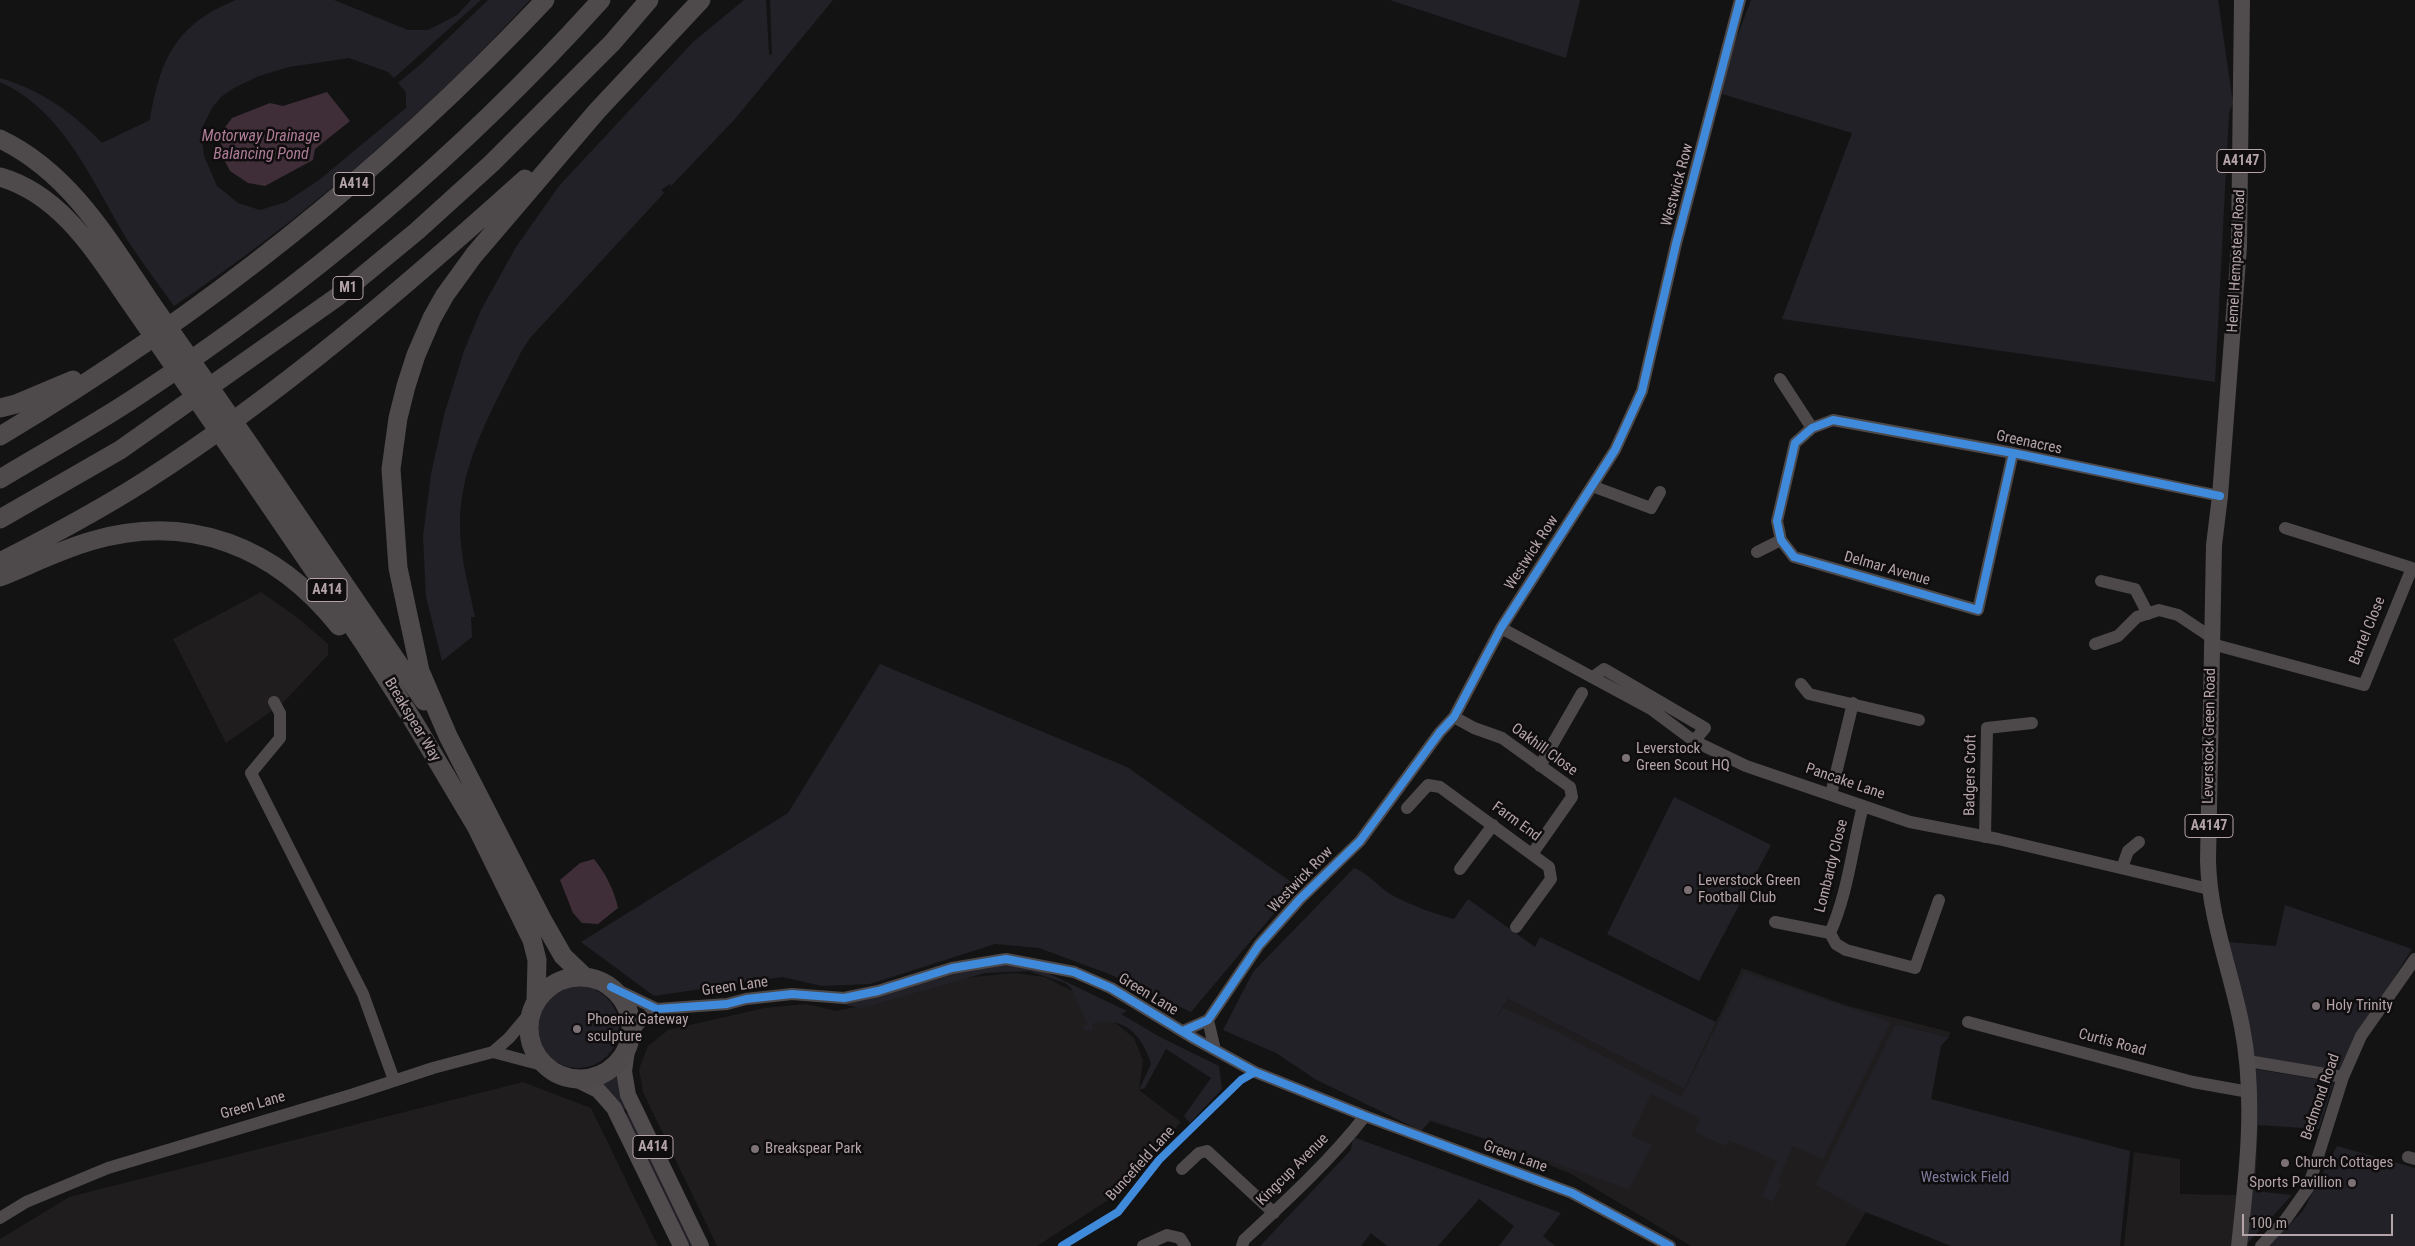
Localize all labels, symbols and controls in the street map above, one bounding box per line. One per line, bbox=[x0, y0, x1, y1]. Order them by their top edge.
water label: Motorway Drainage Balancing Pond bbox=[202, 127, 320, 165]
street label: Westwick Row bbox=[1658, 142, 1698, 228]
road number: A4147 bbox=[2217, 150, 2265, 172]
road number: A414 bbox=[334, 172, 374, 195]
street label: Hemel Hempstead Road bbox=[2224, 189, 2250, 333]
road number: M1 bbox=[333, 276, 363, 300]
street label: Greenacres bbox=[1994, 427, 2064, 459]
street label: Westwick Row bbox=[1501, 512, 1563, 594]
street label: Delmar Avenue bbox=[1842, 548, 1932, 590]
road number: A414 bbox=[307, 578, 347, 602]
street label: Bartel Close bbox=[2346, 594, 2390, 668]
street label: Leverstock Green Road bbox=[2200, 668, 2220, 804]
street label: Breakspear Way bbox=[380, 675, 444, 765]
street label: Oakhill Close bbox=[1507, 720, 1581, 780]
street label: Badgers Croft bbox=[1961, 734, 1981, 816]
place label: Leverstock Green Scout HQ bbox=[1636, 740, 1730, 775]
marker: Leverstock Green Scout HQ bbox=[1620, 752, 1632, 764]
street label: Pancake Lane bbox=[1803, 760, 1887, 804]
street label: Farm End bbox=[1488, 798, 1544, 846]
road number: A4147 bbox=[2185, 814, 2233, 838]
street label: Lombardy Close bbox=[1812, 818, 1852, 914]
street label: Westwick Row bbox=[1265, 843, 1337, 917]
place label: Leverstock Green Football Club bbox=[1698, 872, 1800, 907]
marker: Leverstock Green Football Club bbox=[1682, 884, 1694, 896]
street label: Green Lane bbox=[1115, 970, 1181, 1020]
street label: Green Lane bbox=[701, 973, 769, 1001]
place label: Holy Trinity bbox=[2326, 997, 2393, 1015]
marker: Holy Trinity bbox=[2310, 1000, 2322, 1012]
place label: Phoenix Gateway sculpture bbox=[587, 1011, 688, 1046]
marker: Phoenix Gateway sculpture bbox=[571, 1023, 583, 1035]
street label: Curtis Road bbox=[2076, 1025, 2148, 1061]
street label: Bedmond Road bbox=[2298, 1052, 2344, 1142]
street label: Green Lane bbox=[218, 1088, 288, 1124]
street label: Buncefield Lane bbox=[1103, 1123, 1179, 1205]
street label: Kingcup Avenue bbox=[1253, 1130, 1333, 1210]
road number: A414 bbox=[633, 1136, 673, 1158]
street label: Green Lane bbox=[1481, 1137, 1549, 1177]
place label: Breakspear Park bbox=[765, 1140, 862, 1158]
marker: Breakspear Park bbox=[749, 1143, 761, 1155]
place label: Church Cottages bbox=[2295, 1154, 2393, 1172]
marker: Church Cottages bbox=[2279, 1157, 2291, 1169]
park label: Westwick Field bbox=[1921, 1169, 2009, 1187]
place label: Sports Pavillion bbox=[2249, 1174, 2342, 1192]
marker: Sports Pavillion bbox=[2346, 1177, 2358, 1189]
scale bar bbox=[2245, 1204, 2396, 1236]
text: 100 m bbox=[2250, 1214, 2287, 1232]

